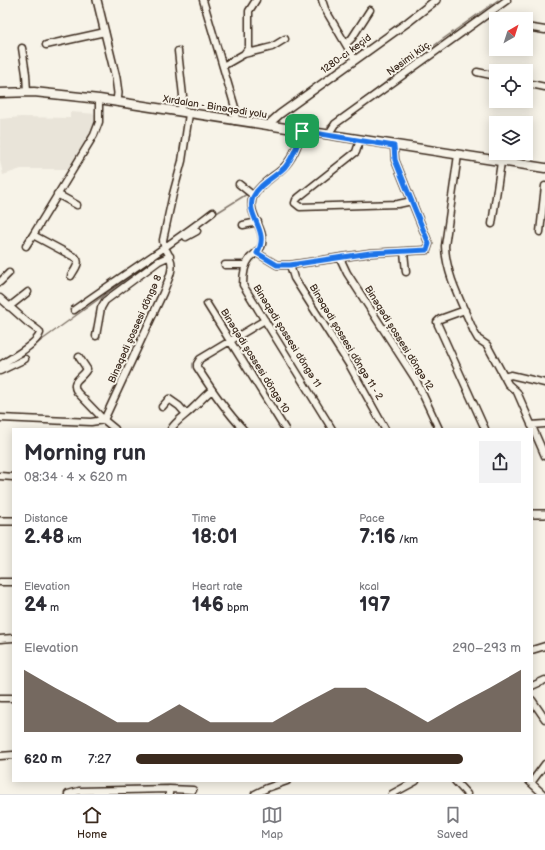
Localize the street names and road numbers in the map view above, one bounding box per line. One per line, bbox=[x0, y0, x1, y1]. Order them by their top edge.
street label: 1280-cı keçid bbox=[318, 31, 374, 76]
street label: Nəsimi küç. bbox=[385, 38, 434, 78]
street label: Xırdalan - Binəqədi yolu bbox=[161, 93, 268, 121]
street label: Binəqədi şossesi döngə 8 bbox=[106, 273, 164, 385]
street label: Binəqədi şossesi döngə 11 bbox=[250, 282, 324, 390]
street label: Binəqədi şossesi döngə 11 - 2 bbox=[307, 282, 385, 402]
street label: Binəqədi şossesi döngə 12 bbox=[362, 284, 436, 393]
street label: Binəqədi şossesi döngə 10 bbox=[218, 307, 292, 416]

